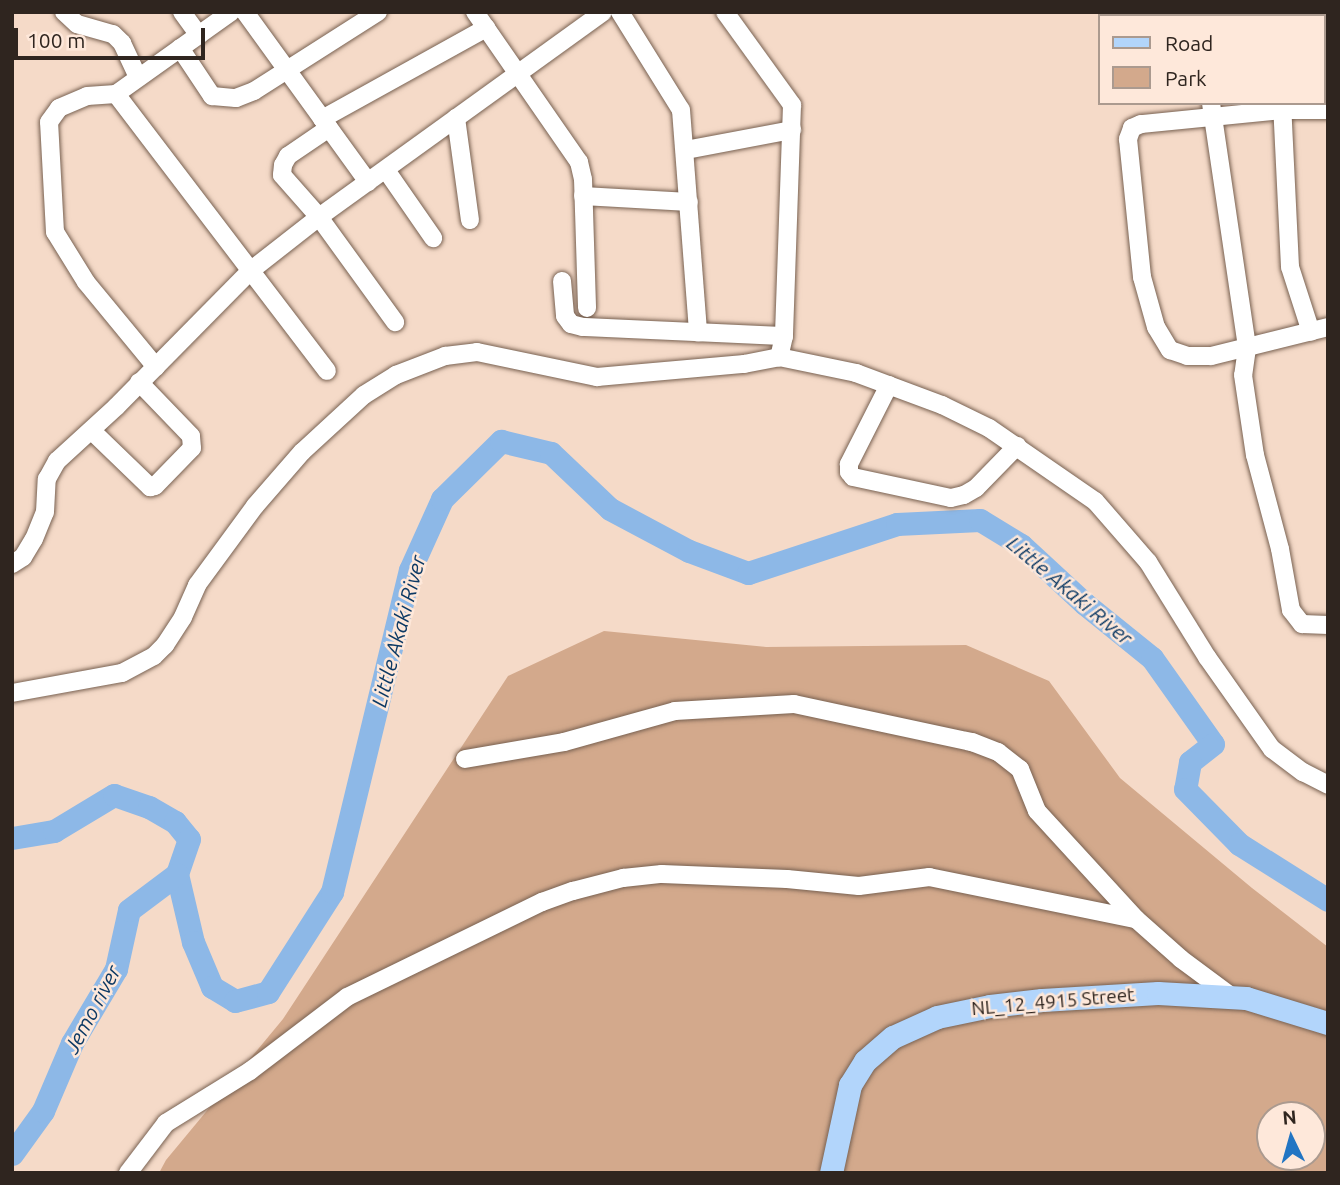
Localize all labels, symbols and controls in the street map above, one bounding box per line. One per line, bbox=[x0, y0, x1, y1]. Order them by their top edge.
scale bar bbox=[18, 14, 208, 58]
legend bbox=[1098, 14, 1326, 105]
text: 100 m bbox=[27, 28, 85, 52]
text: Road bbox=[1165, 31, 1213, 55]
text: Park bbox=[1165, 66, 1207, 90]
water label: Little Akaki River bbox=[1002, 530, 1138, 650]
water label: Little Akaki River bbox=[366, 552, 430, 710]
water label: Jemo river bbox=[58, 961, 126, 1057]
street label: NL_12_4915 Street bbox=[971, 984, 1135, 1020]
north arrow bbox=[1256, 1101, 1326, 1171]
text: N bbox=[1281, 1105, 1297, 1129]

